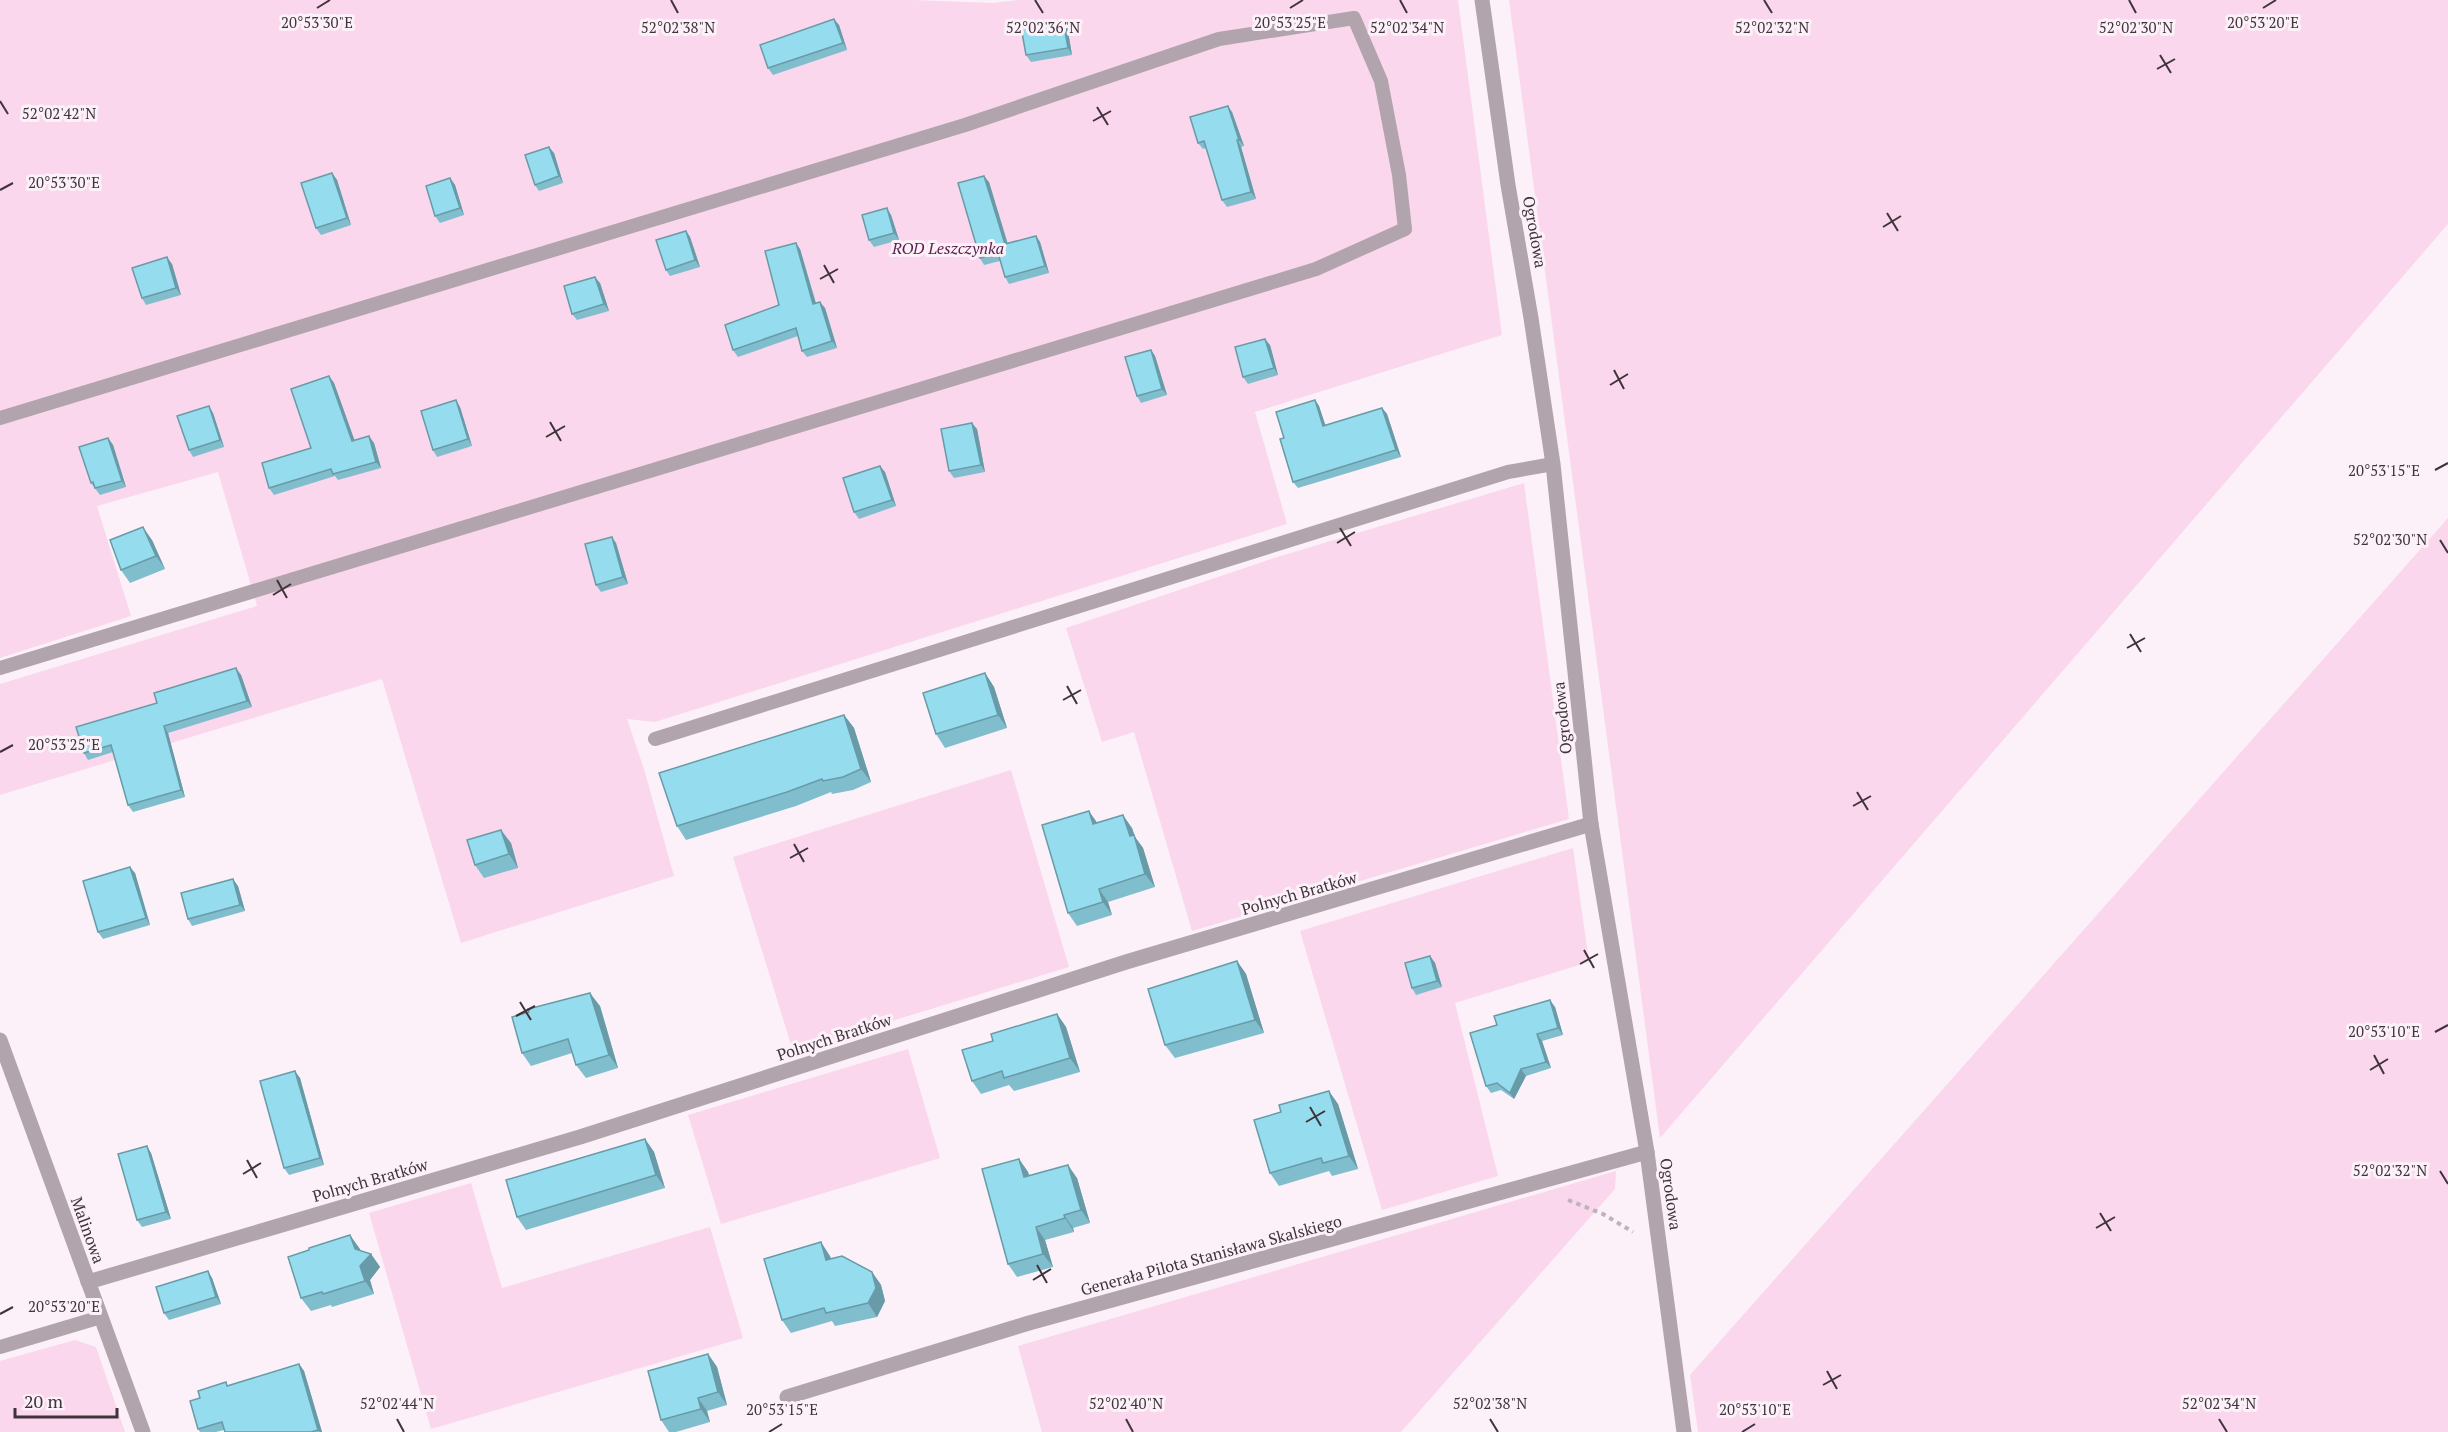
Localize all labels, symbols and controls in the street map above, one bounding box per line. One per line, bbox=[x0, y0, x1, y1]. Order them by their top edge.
text: 20°53'30"E bbox=[281, 12, 353, 32]
text: 20°53'25"E bbox=[1254, 12, 1326, 32]
text: 20°53'20"E bbox=[2227, 12, 2299, 32]
text: 52°02'38"N bbox=[641, 17, 715, 37]
text: 52°02'36"N bbox=[1006, 17, 1080, 37]
text: 52°02'34"N bbox=[1370, 17, 1444, 37]
text: 52°02'32"N bbox=[1735, 17, 1809, 37]
text: 52°02'30"N bbox=[2099, 17, 2173, 37]
text: 52°02'42"N bbox=[22, 103, 96, 123]
text: 20°53'30"E bbox=[28, 172, 100, 192]
street label: Ogrodowa bbox=[1518, 194, 1552, 270]
park label: ROD Leszczynka bbox=[891, 237, 1004, 259]
text: 20°53'15"E bbox=[2348, 460, 2420, 480]
text: 52°02'30"N bbox=[2353, 529, 2427, 549]
street label: Ogrodowa bbox=[1547, 681, 1577, 755]
text: 20°53'25"E bbox=[28, 734, 100, 754]
street label: Polnych Bratków bbox=[1239, 866, 1360, 920]
street label: Polnych Bratków bbox=[774, 1008, 894, 1066]
text: 20°53'10"E bbox=[2348, 1021, 2420, 1041]
street label: Polnych Bratków bbox=[310, 1153, 431, 1207]
street label: Ogrodowa bbox=[1655, 1157, 1687, 1231]
text: 52°02'32"N bbox=[2353, 1160, 2427, 1180]
street label: Malinowa bbox=[66, 1194, 110, 1266]
street label: Generała Pilota Stanisława Skalskiego bbox=[1078, 1209, 1344, 1301]
text: 20°53'20"E bbox=[28, 1296, 100, 1316]
scale bar bbox=[15, 1381, 117, 1419]
text: 20 m bbox=[24, 1389, 64, 1413]
text: 52°02'44"N bbox=[360, 1393, 434, 1413]
text: 52°02'40"N bbox=[1089, 1393, 1163, 1413]
text: 52°02'38"N bbox=[1453, 1393, 1527, 1413]
text: 52°02'34"N bbox=[2182, 1393, 2256, 1413]
text: 20°53'15"E bbox=[746, 1399, 818, 1419]
text: 20°53'10"E bbox=[1719, 1399, 1791, 1419]

